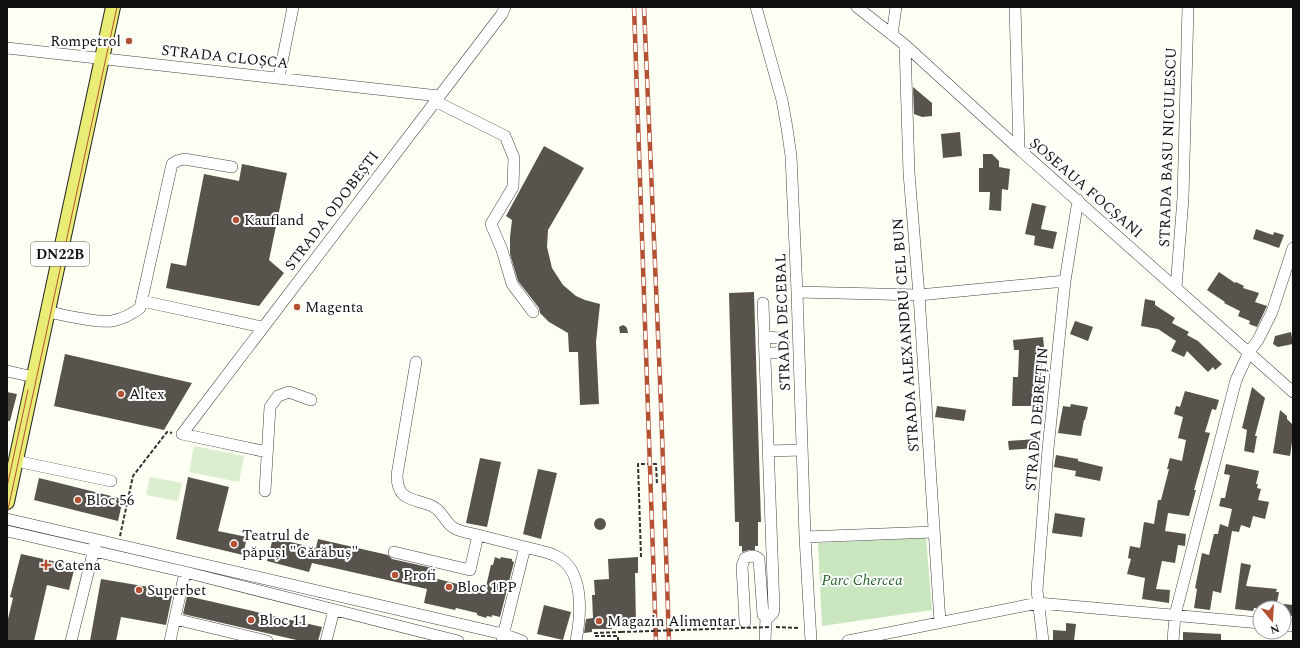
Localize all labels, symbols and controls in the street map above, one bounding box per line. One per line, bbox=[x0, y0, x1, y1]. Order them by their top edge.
place label: Rompetrol bbox=[50, 30, 121, 53]
marker: Rompetrol bbox=[124, 36, 134, 46]
street label: STRADA CLOȘCA bbox=[160, 39, 290, 75]
street label: STRADA BASU NICULESCU bbox=[1153, 47, 1183, 247]
street label: ȘOSEAUA FOCȘANI bbox=[1024, 132, 1148, 244]
street label: STRADA ODOBEȘTI bbox=[279, 146, 385, 276]
place label: Kaufland bbox=[244, 209, 304, 232]
marker: Kaufland bbox=[231, 215, 241, 225]
street label: STRADA ALEXANDRU CEL BUN bbox=[886, 217, 926, 453]
road number: DN22B bbox=[31, 242, 89, 266]
street label: STRADA DECEBAL bbox=[769, 253, 797, 391]
place label: Magenta bbox=[305, 296, 364, 319]
marker: Magenta bbox=[292, 302, 302, 312]
street label: STRADA DEBREȚIN bbox=[1019, 346, 1055, 492]
place label: Altex bbox=[129, 383, 165, 406]
marker: Altex bbox=[116, 389, 126, 399]
place label: Bloc 56 bbox=[86, 489, 135, 512]
marker: Bloc 56 bbox=[73, 495, 83, 505]
place label: Teatrul de păpuși "Cărăbuș" bbox=[242, 524, 358, 564]
marker: Teatrul de păpuși "Cărăbuș" bbox=[229, 539, 239, 549]
place label: Catena bbox=[54, 554, 101, 577]
marker: Catena bbox=[41, 560, 51, 570]
place label: Profi bbox=[403, 564, 436, 587]
park label: Parc Chercea bbox=[822, 569, 903, 592]
marker: Profi bbox=[390, 570, 400, 580]
place label: Bloc 1PP bbox=[457, 576, 517, 599]
place label: Superbet bbox=[147, 579, 206, 602]
marker: Bloc 1PP bbox=[444, 582, 454, 592]
marker: Superbet bbox=[134, 585, 144, 595]
north arrow bbox=[1252, 600, 1292, 640]
place label: Bloc 11 bbox=[259, 609, 307, 632]
place label: Magazin Alimentar bbox=[607, 610, 736, 633]
marker: Bloc 11 bbox=[246, 615, 256, 625]
marker: Magazin Alimentar bbox=[594, 616, 604, 626]
text: N bbox=[1268, 620, 1282, 639]

